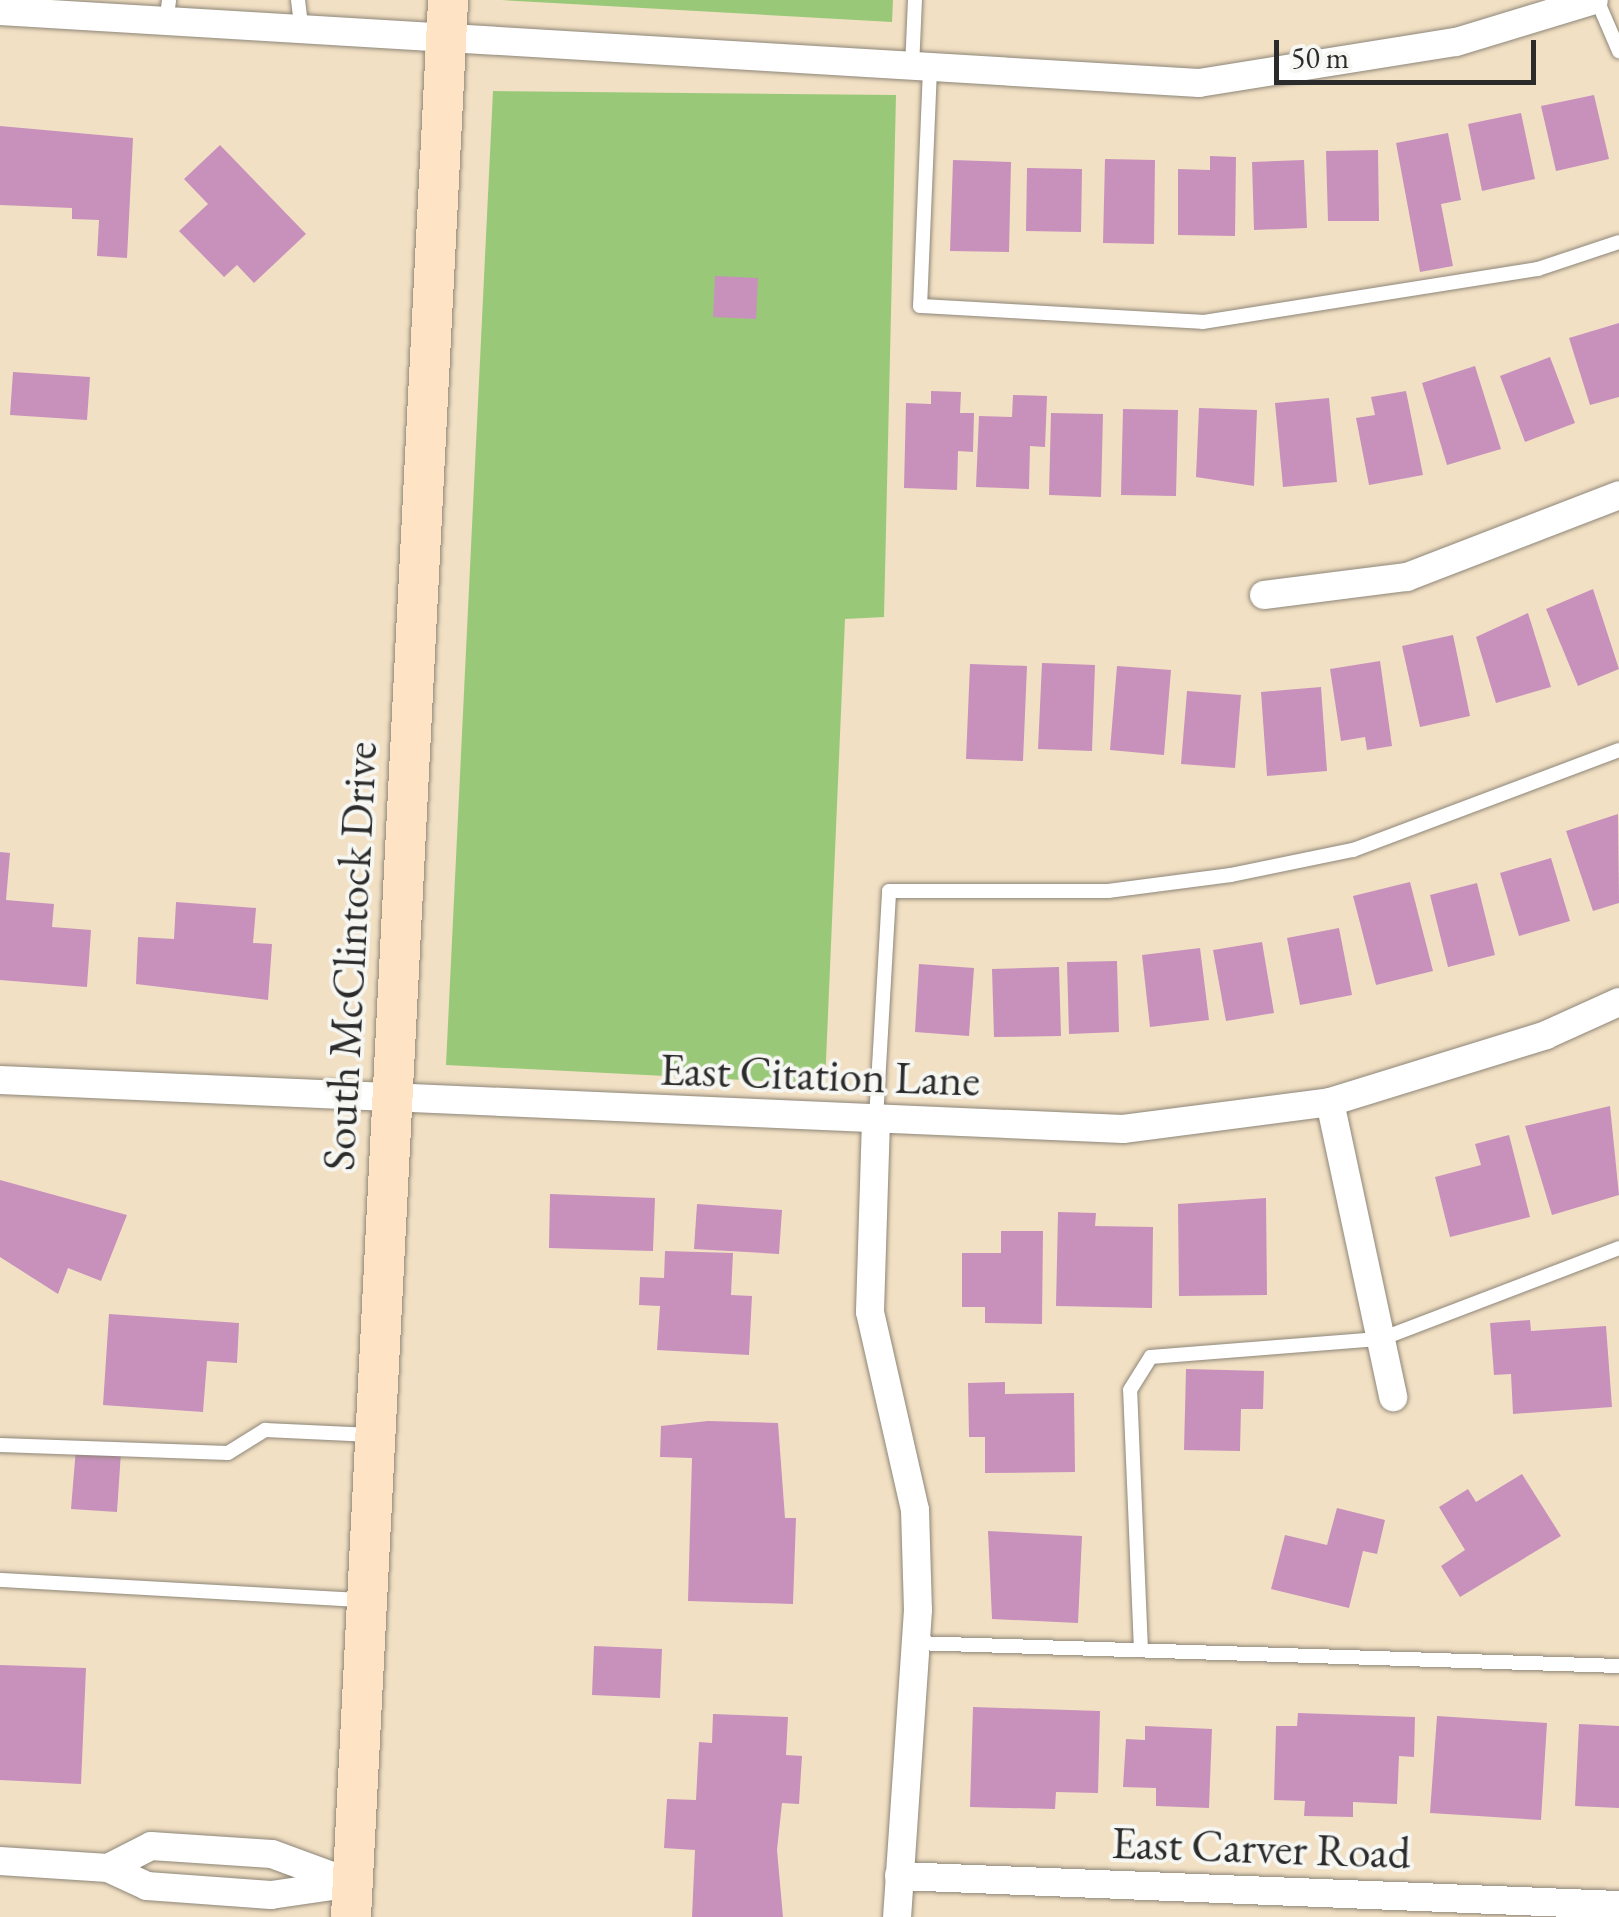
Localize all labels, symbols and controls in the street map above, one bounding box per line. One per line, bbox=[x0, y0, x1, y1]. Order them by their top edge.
scale bar bbox=[1279, 20, 1542, 82]
text: 50 m bbox=[1291, 38, 1349, 77]
street label: South McClintock Drive bbox=[312, 740, 388, 1172]
street label: East Citation Lane bbox=[659, 1042, 981, 1108]
street label: East Carver Road bbox=[1111, 1816, 1411, 1880]

